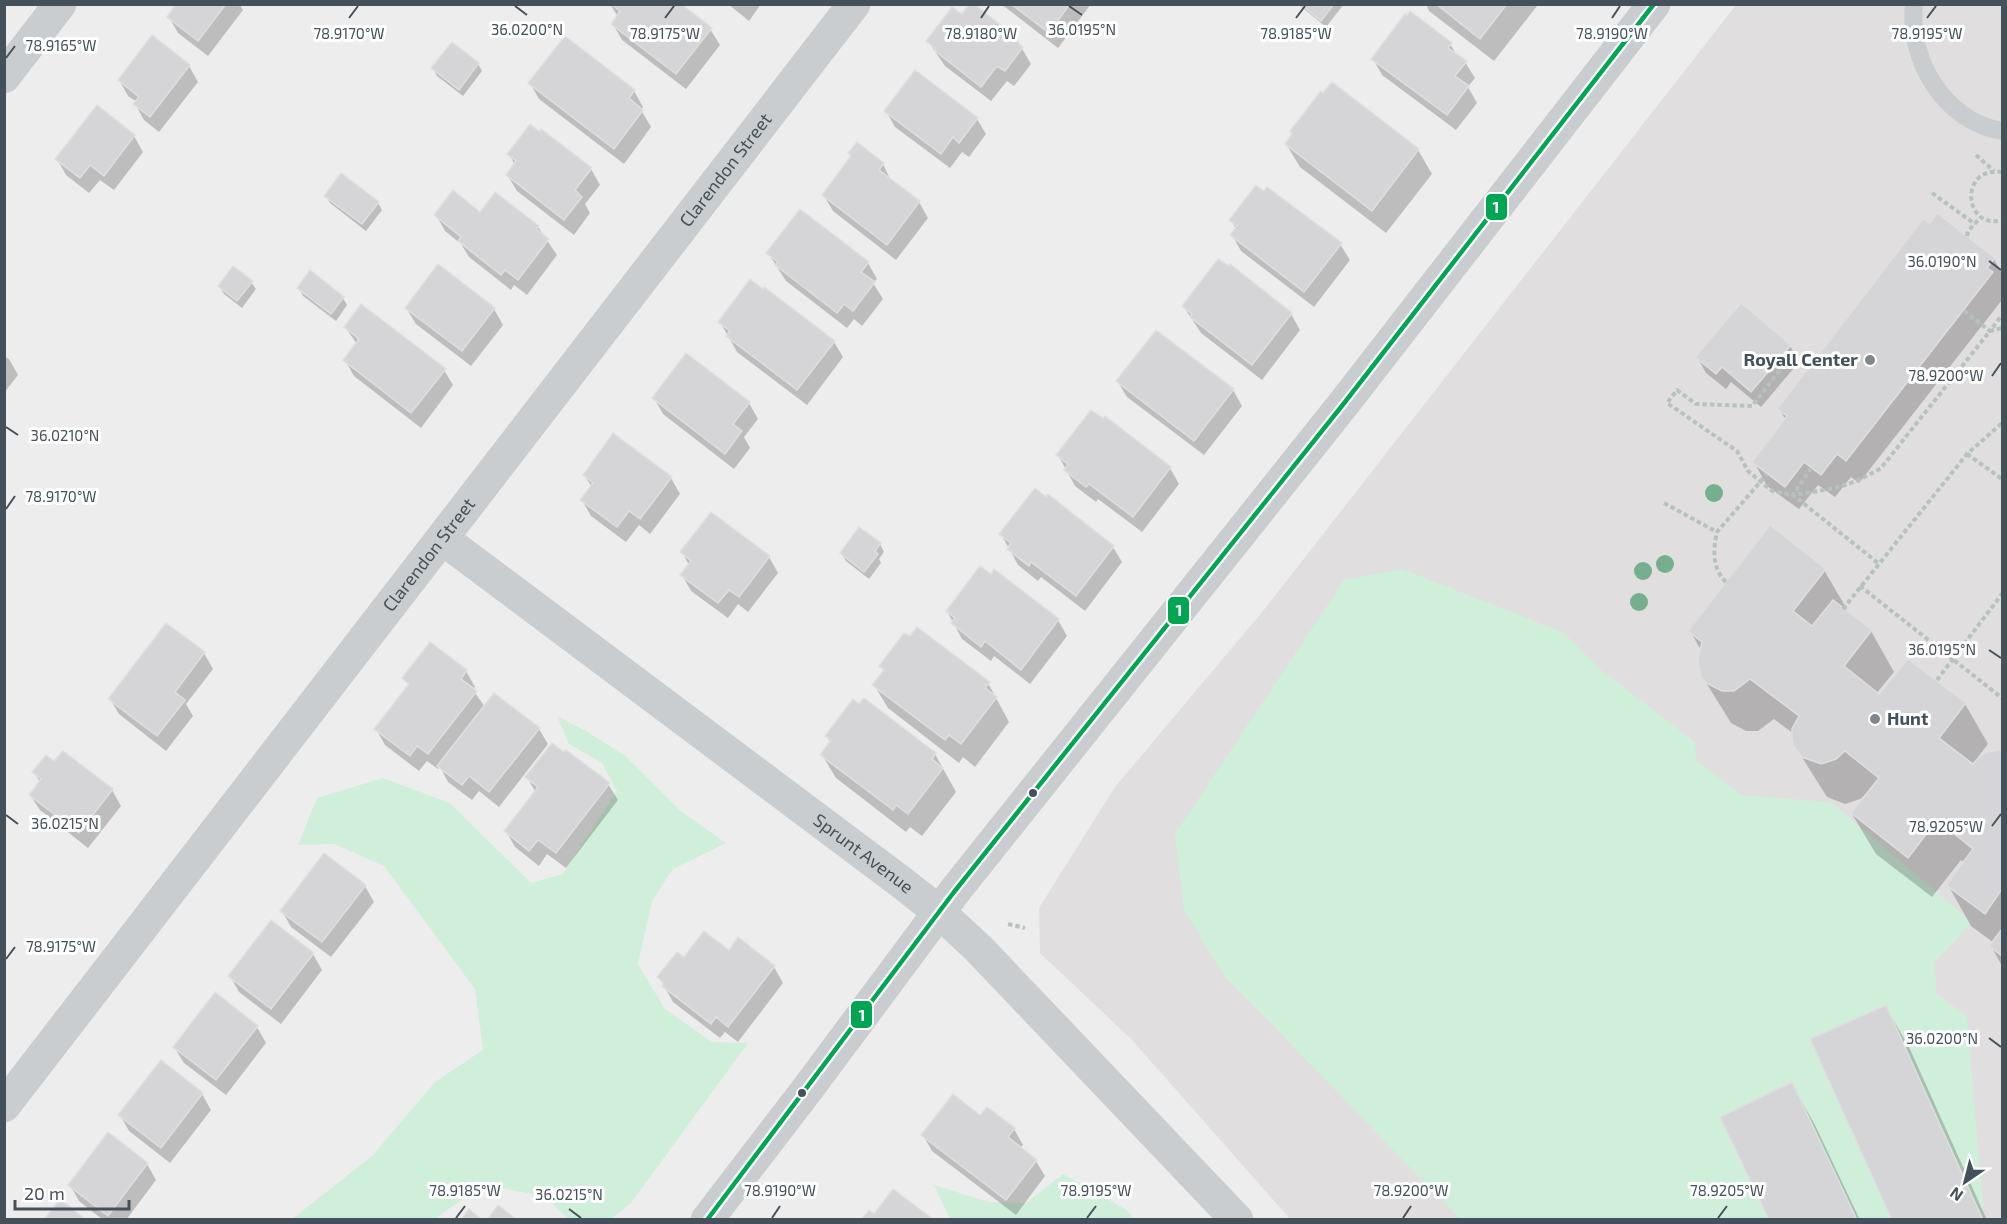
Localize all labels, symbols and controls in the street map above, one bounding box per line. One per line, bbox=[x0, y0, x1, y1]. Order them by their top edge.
text: 36.0200°N bbox=[491, 20, 563, 38]
text: 36.0195°N bbox=[1048, 20, 1116, 38]
text: 78.9170°W bbox=[313, 24, 385, 42]
text: 78.9175°W bbox=[630, 24, 700, 42]
text: 78.9180°W bbox=[945, 24, 1017, 42]
text: 78.9185°W bbox=[1260, 24, 1332, 42]
text: 78.9190°W bbox=[1576, 24, 1648, 42]
text: 78.9195°W bbox=[1891, 24, 1963, 42]
text: 78.9165°W bbox=[25, 36, 97, 54]
street label: Clarendon Street bbox=[674, 108, 776, 231]
line badge: 1 bbox=[1485, 193, 1508, 221]
text: 1 bbox=[1493, 197, 1499, 216]
text: 36.0190°N bbox=[1907, 252, 1977, 270]
place label: Royall Center bbox=[1744, 348, 1858, 370]
marker: Royall Center bbox=[1863, 353, 1877, 367]
text: 78.9200°W bbox=[1909, 366, 1984, 384]
text: 36.0210°N bbox=[31, 426, 99, 444]
text: 78.9170°W bbox=[25, 487, 97, 505]
street label: Clarendon Street bbox=[378, 493, 479, 616]
line badge: 1 bbox=[1167, 596, 1190, 625]
text: 1 bbox=[1176, 600, 1182, 619]
text: 36.0195°N bbox=[1908, 640, 1976, 658]
place label: Hunt bbox=[1887, 707, 1929, 729]
marker: Hunt bbox=[1868, 712, 1882, 726]
unlabelled marker bbox=[1027, 787, 1039, 799]
street label: Sprunt Avenue bbox=[809, 808, 918, 898]
text: 36.0215°N bbox=[31, 814, 99, 832]
text: 78.9205°W bbox=[1909, 817, 1983, 835]
text: 78.9175°W bbox=[26, 937, 96, 955]
line badge: 1 bbox=[850, 1000, 873, 1029]
text: 1 bbox=[859, 1005, 865, 1024]
text: 36.0200°N bbox=[1906, 1029, 1978, 1047]
unlabelled marker bbox=[796, 1087, 808, 1099]
north arrow bbox=[1935, 1152, 1995, 1212]
scale bar bbox=[15, 1173, 129, 1211]
text: 78.9185°W bbox=[429, 1181, 501, 1199]
text: 78.9190°W bbox=[744, 1181, 816, 1199]
text: 78.9195°W bbox=[1060, 1181, 1132, 1199]
text: 78.9200°W bbox=[1374, 1181, 1449, 1199]
text: 78.9205°W bbox=[1690, 1181, 1764, 1199]
text: 20 m bbox=[24, 1182, 65, 1204]
text: N bbox=[1946, 1184, 1966, 1206]
text: 36.0215°N bbox=[535, 1185, 603, 1203]

